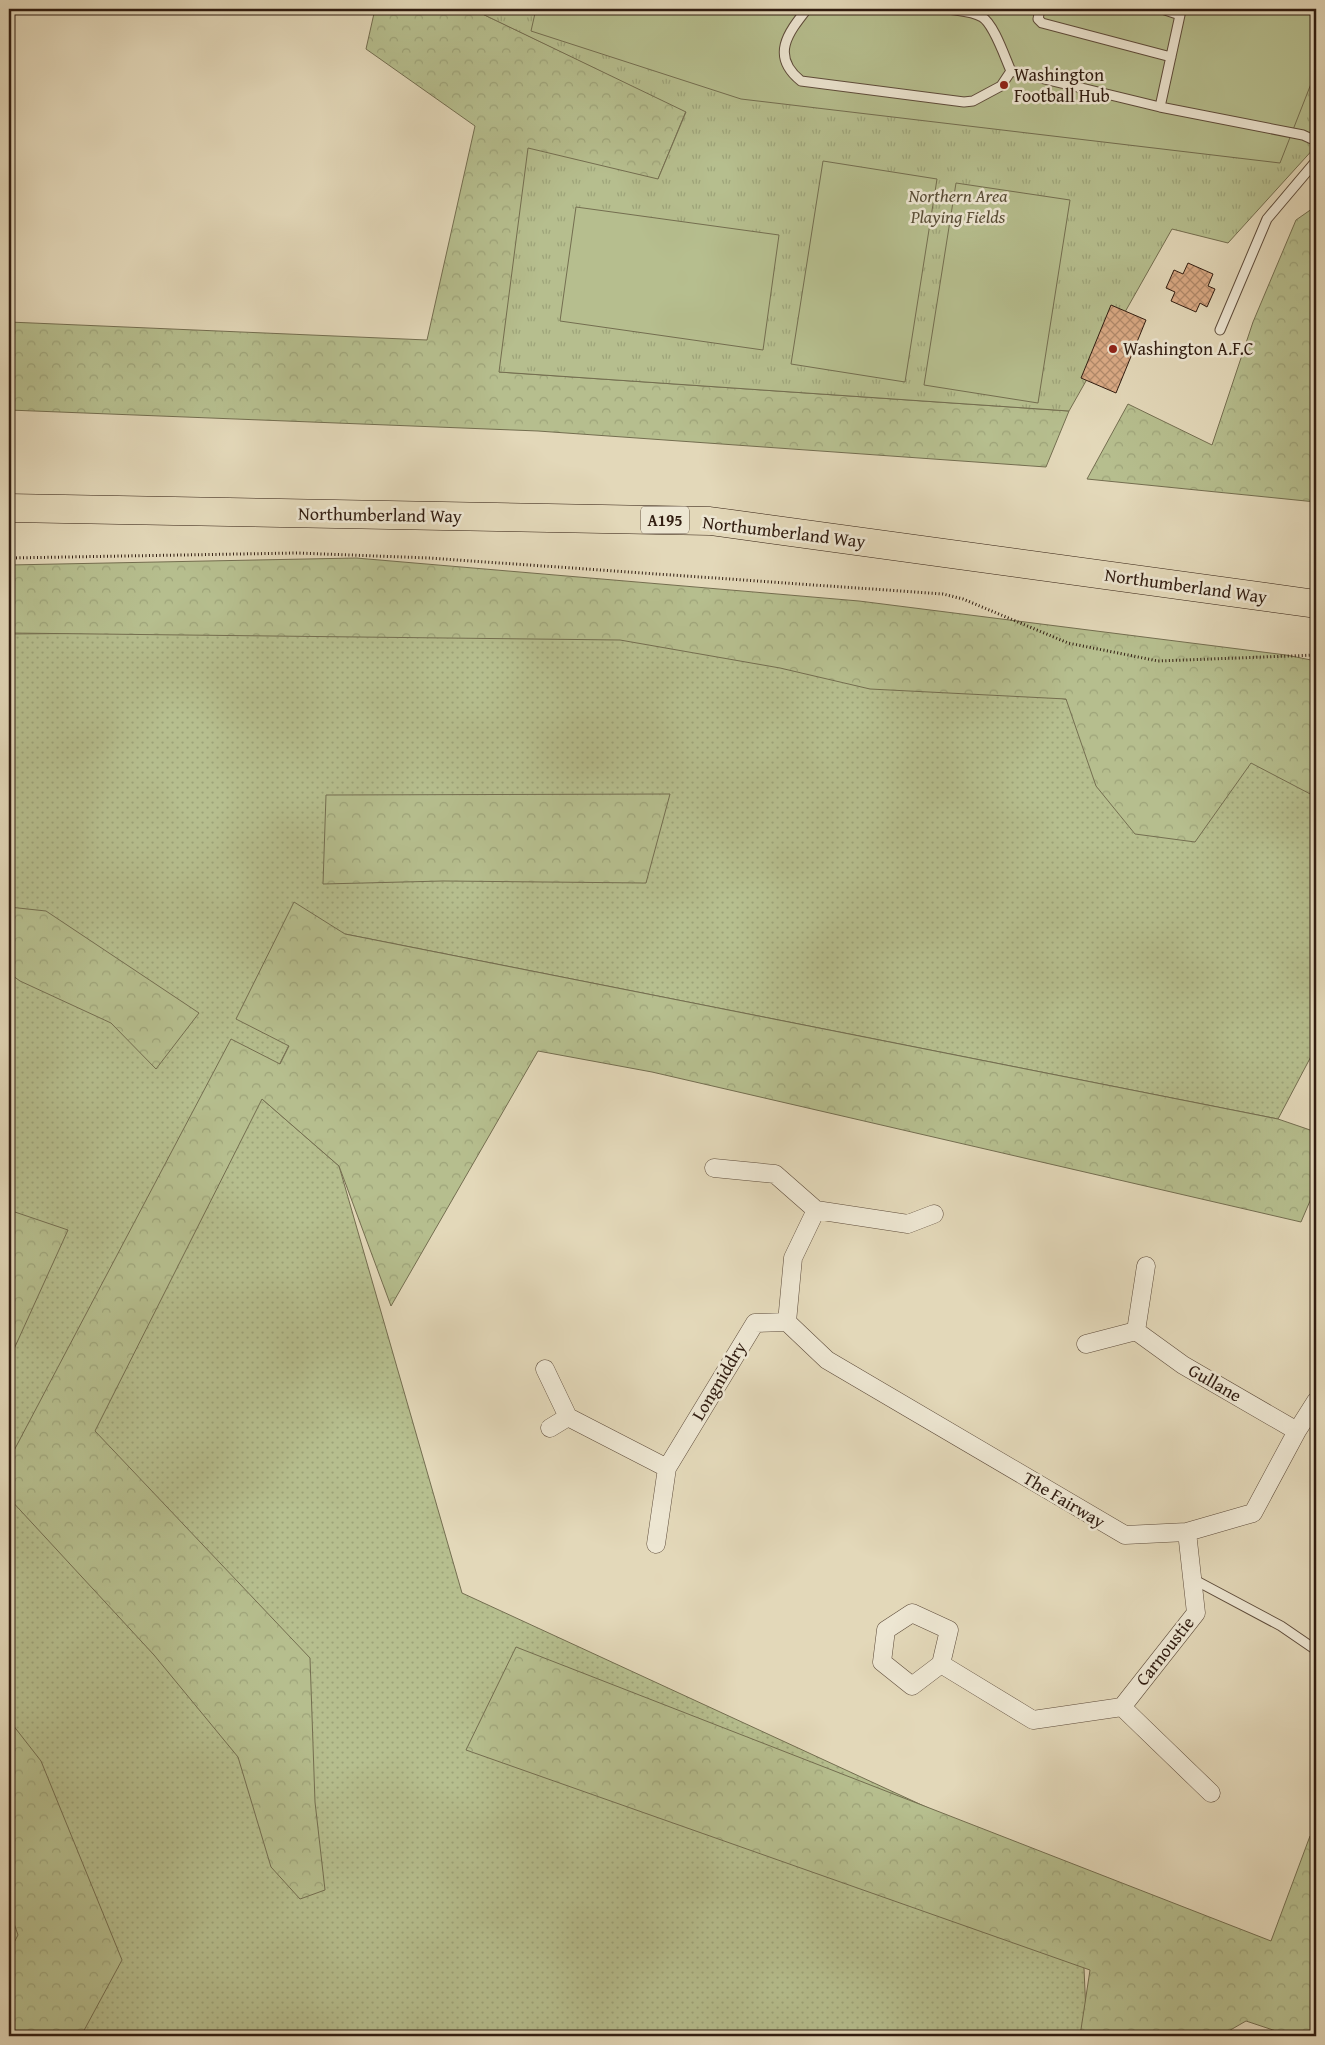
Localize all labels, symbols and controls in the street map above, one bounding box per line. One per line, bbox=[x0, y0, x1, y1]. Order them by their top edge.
place label: Washington Football Hub bbox=[1014, 61, 1110, 109]
marker: Washington Football Hub bbox=[998, 79, 1010, 91]
park label: Northern Area Playing Fields bbox=[908, 182, 1008, 230]
place label: Washington A.F.C bbox=[1123, 335, 1254, 362]
marker: Washington A.F.C bbox=[1107, 343, 1119, 355]
street label: Northumberland Way bbox=[298, 500, 462, 529]
road number: A195 bbox=[641, 506, 689, 534]
street label: Northumberland Way bbox=[701, 508, 867, 555]
street label: Northumberland Way bbox=[1103, 561, 1269, 610]
street label: Longniddry bbox=[684, 1336, 753, 1425]
street label: Gullane bbox=[1184, 1356, 1247, 1409]
street label: The Fairway bbox=[1018, 1464, 1111, 1535]
street label: Carnoustie bbox=[1129, 1610, 1200, 1691]

